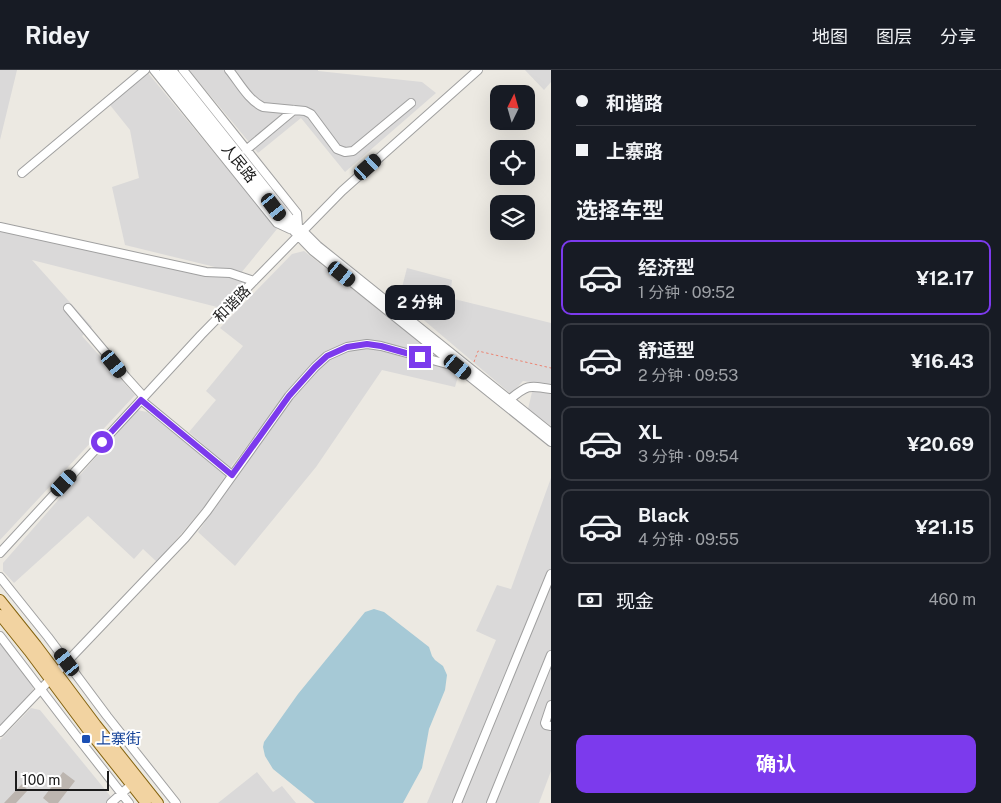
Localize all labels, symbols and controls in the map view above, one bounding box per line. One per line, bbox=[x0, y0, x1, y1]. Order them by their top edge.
text: Ridey bbox=[25, 21, 90, 49]
text: 地图 bbox=[812, 26, 848, 47]
text: 图层 bbox=[876, 26, 912, 47]
text: 分享 bbox=[940, 26, 976, 47]
north arrow bbox=[490, 85, 535, 130]
map controls bbox=[490, 85, 535, 240]
text: 和谐路 bbox=[606, 92, 663, 114]
street label: 人民路 bbox=[219, 140, 260, 186]
button: locate bbox=[490, 140, 535, 185]
text: 上寨路 bbox=[606, 140, 663, 162]
car bbox=[351, 151, 384, 183]
car bbox=[258, 191, 289, 223]
button: layers bbox=[490, 195, 535, 240]
text: 选择车型 bbox=[576, 197, 664, 223]
icon: car bbox=[578, 255, 623, 300]
text: 经济型 bbox=[638, 256, 695, 278]
car bbox=[325, 259, 358, 289]
text: ¥12.17 bbox=[916, 267, 974, 289]
street label: 和谐路 bbox=[210, 282, 254, 326]
text: 1 分钟 · 09:52 bbox=[638, 283, 735, 302]
callout: 2 分钟 bbox=[385, 284, 455, 320]
text: 2 分钟 bbox=[397, 293, 443, 312]
icon: car bbox=[578, 338, 623, 383]
text: 舒适型 bbox=[638, 339, 695, 361]
route end bbox=[409, 346, 431, 368]
car bbox=[98, 348, 129, 380]
text: ¥16.43 bbox=[911, 350, 974, 372]
car bbox=[441, 352, 474, 382]
text: 2 分钟 · 09:53 bbox=[638, 366, 738, 385]
icon: car bbox=[578, 421, 623, 466]
text: XL bbox=[638, 421, 663, 443]
route start bbox=[91, 431, 113, 453]
text: ¥20.69 bbox=[907, 433, 974, 455]
text: 3 分钟 · 09:54 bbox=[638, 447, 739, 466]
car bbox=[48, 467, 79, 499]
icon: car bbox=[578, 504, 623, 549]
text: Black bbox=[638, 504, 689, 526]
text: ¥21.15 bbox=[915, 516, 974, 538]
text: 4 分钟 · 09:55 bbox=[638, 530, 739, 549]
icon: cash bbox=[576, 586, 604, 614]
text: 现金 bbox=[616, 590, 654, 612]
text: 460 m bbox=[929, 590, 976, 609]
car bbox=[51, 646, 82, 678]
place label: 上寨街 bbox=[96, 730, 141, 747]
marker: 上寨街 bbox=[80, 733, 92, 745]
button: 确认 bbox=[576, 735, 976, 793]
scale bar bbox=[15, 768, 109, 791]
text: 100 m bbox=[22, 772, 60, 788]

